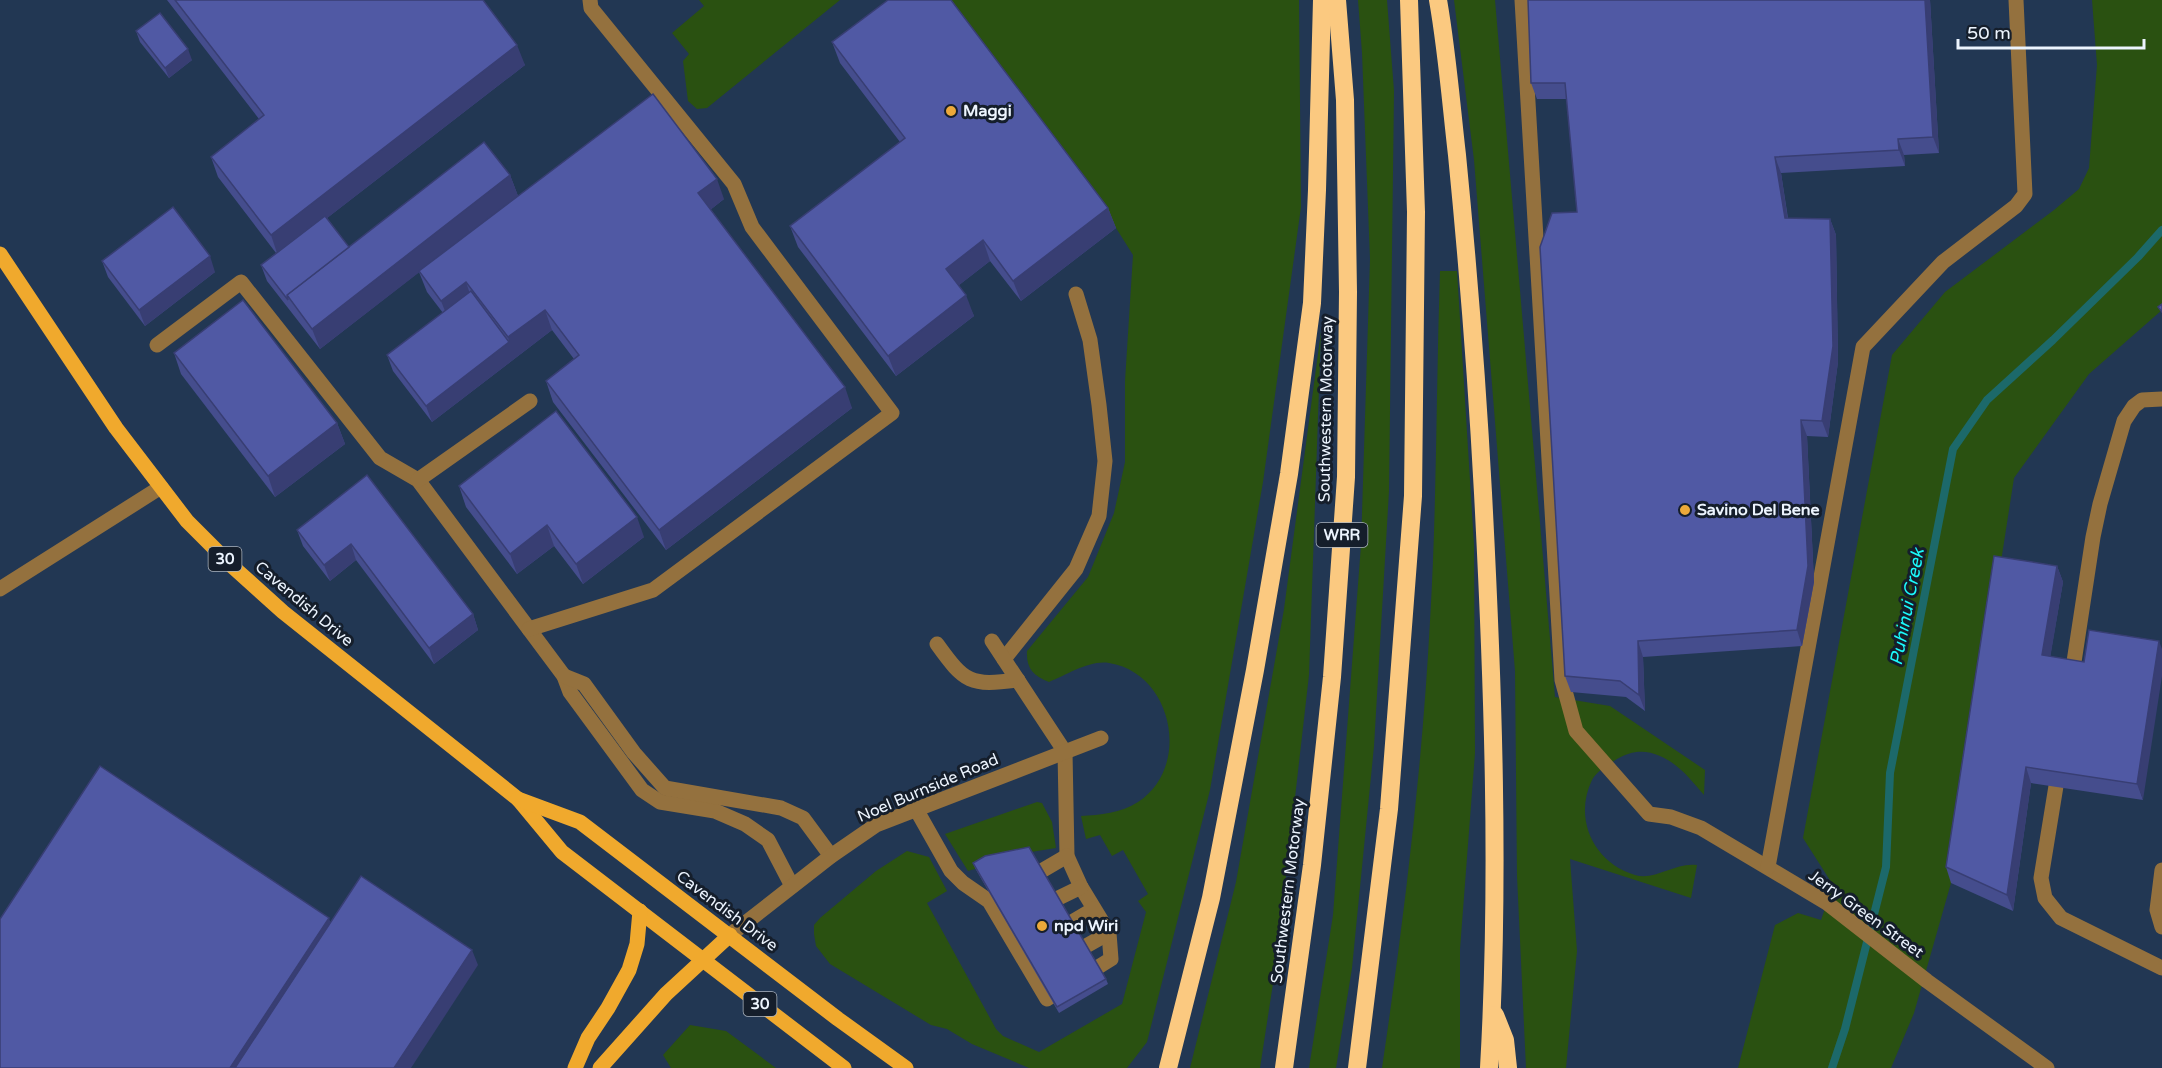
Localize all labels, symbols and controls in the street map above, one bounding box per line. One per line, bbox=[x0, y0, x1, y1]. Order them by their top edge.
scale bar bbox=[1958, 12, 2144, 50]
text: 50 m bbox=[1967, 22, 2011, 44]
place label: Maggi bbox=[963, 101, 1012, 121]
marker: Maggi bbox=[944, 104, 958, 118]
street label: Southwestern Motorway bbox=[1314, 315, 1338, 502]
place label: Savino Del Bene bbox=[1697, 500, 1820, 520]
marker: Savino Del Bene bbox=[1678, 503, 1692, 517]
road number: WRR bbox=[1316, 523, 1368, 547]
water label: Puhinui Creek bbox=[1885, 546, 1929, 667]
road number: 30 bbox=[208, 547, 242, 571]
street label: Cavendish Drive bbox=[251, 557, 357, 651]
street label: Noel Burnside Road bbox=[854, 749, 1002, 827]
street label: Southwestern Motorway bbox=[1267, 797, 1309, 985]
street label: Cavendish Drive bbox=[672, 866, 782, 956]
street label: Jerry Green Street bbox=[1805, 866, 1927, 962]
place label: npd Wiri bbox=[1054, 916, 1118, 936]
marker: npd Wiri bbox=[1035, 919, 1049, 933]
road number: 30 bbox=[744, 992, 777, 1016]

